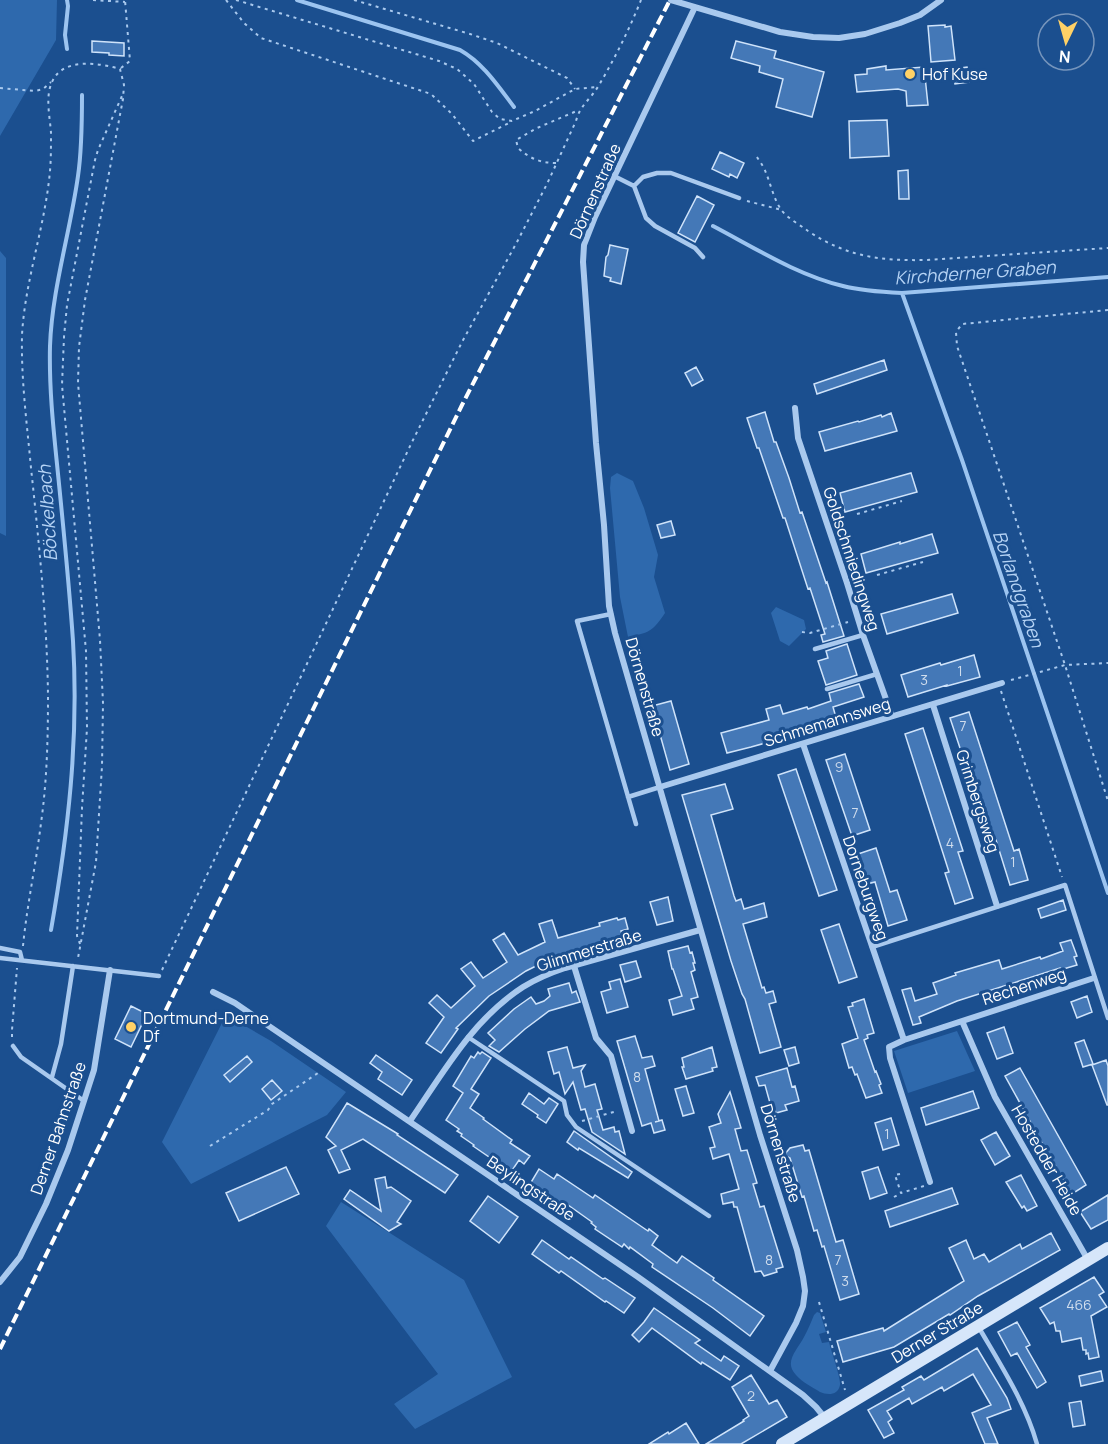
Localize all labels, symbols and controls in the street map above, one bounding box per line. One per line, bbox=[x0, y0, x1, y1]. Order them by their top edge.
north arrow bbox=[1036, 12, 1096, 72]
text: N bbox=[1058, 45, 1071, 68]
place label: Hof Kuse bbox=[922, 63, 987, 85]
marker: Hof Kuse bbox=[903, 67, 917, 81]
street label: Dörnenstraße bbox=[564, 140, 626, 242]
water label: Kirchderner Graben bbox=[894, 254, 1057, 290]
water label: Böckelbach bbox=[32, 463, 62, 562]
street label: Goldschmiedingweg bbox=[818, 484, 886, 634]
water label: Borlandgraben bbox=[988, 527, 1051, 652]
street label: Dörnenstraße bbox=[620, 635, 670, 739]
house number: 1 bbox=[957, 661, 963, 680]
house number: 3 bbox=[920, 670, 928, 689]
street label: Schmemannsweg bbox=[761, 692, 893, 752]
house number: 7 bbox=[959, 716, 967, 735]
street label: Grimbergsweg bbox=[951, 747, 1005, 855]
house number: 9 bbox=[835, 757, 843, 776]
house number: 7 bbox=[851, 803, 859, 822]
street label: Dorneburgweg bbox=[838, 833, 894, 943]
house number: 4 bbox=[946, 833, 954, 852]
house number: 1 bbox=[1010, 852, 1016, 871]
street label: Glimmerstraße bbox=[534, 924, 644, 976]
street label: Rechenweg bbox=[979, 962, 1069, 1010]
place label: Dortmund-Derne Df bbox=[143, 1007, 269, 1047]
marker: Dortmund-Derne Df bbox=[124, 1020, 138, 1034]
street label: Derner Bahnstraße bbox=[25, 1059, 91, 1197]
house number: 8 bbox=[633, 1067, 641, 1086]
street label: Dörnenstraße bbox=[756, 1101, 806, 1205]
street label: Hostedder Heide bbox=[1006, 1101, 1088, 1219]
house number: 1 bbox=[884, 1124, 890, 1143]
street label: Beylingstraße bbox=[483, 1150, 579, 1226]
house number: 8 bbox=[765, 1250, 773, 1269]
house number: 7 bbox=[834, 1250, 842, 1269]
house number: 3 bbox=[841, 1271, 849, 1290]
house number: 466 bbox=[1066, 1295, 1092, 1314]
street label: Derner Straße bbox=[887, 1296, 987, 1368]
house number: 2 bbox=[747, 1386, 755, 1405]

